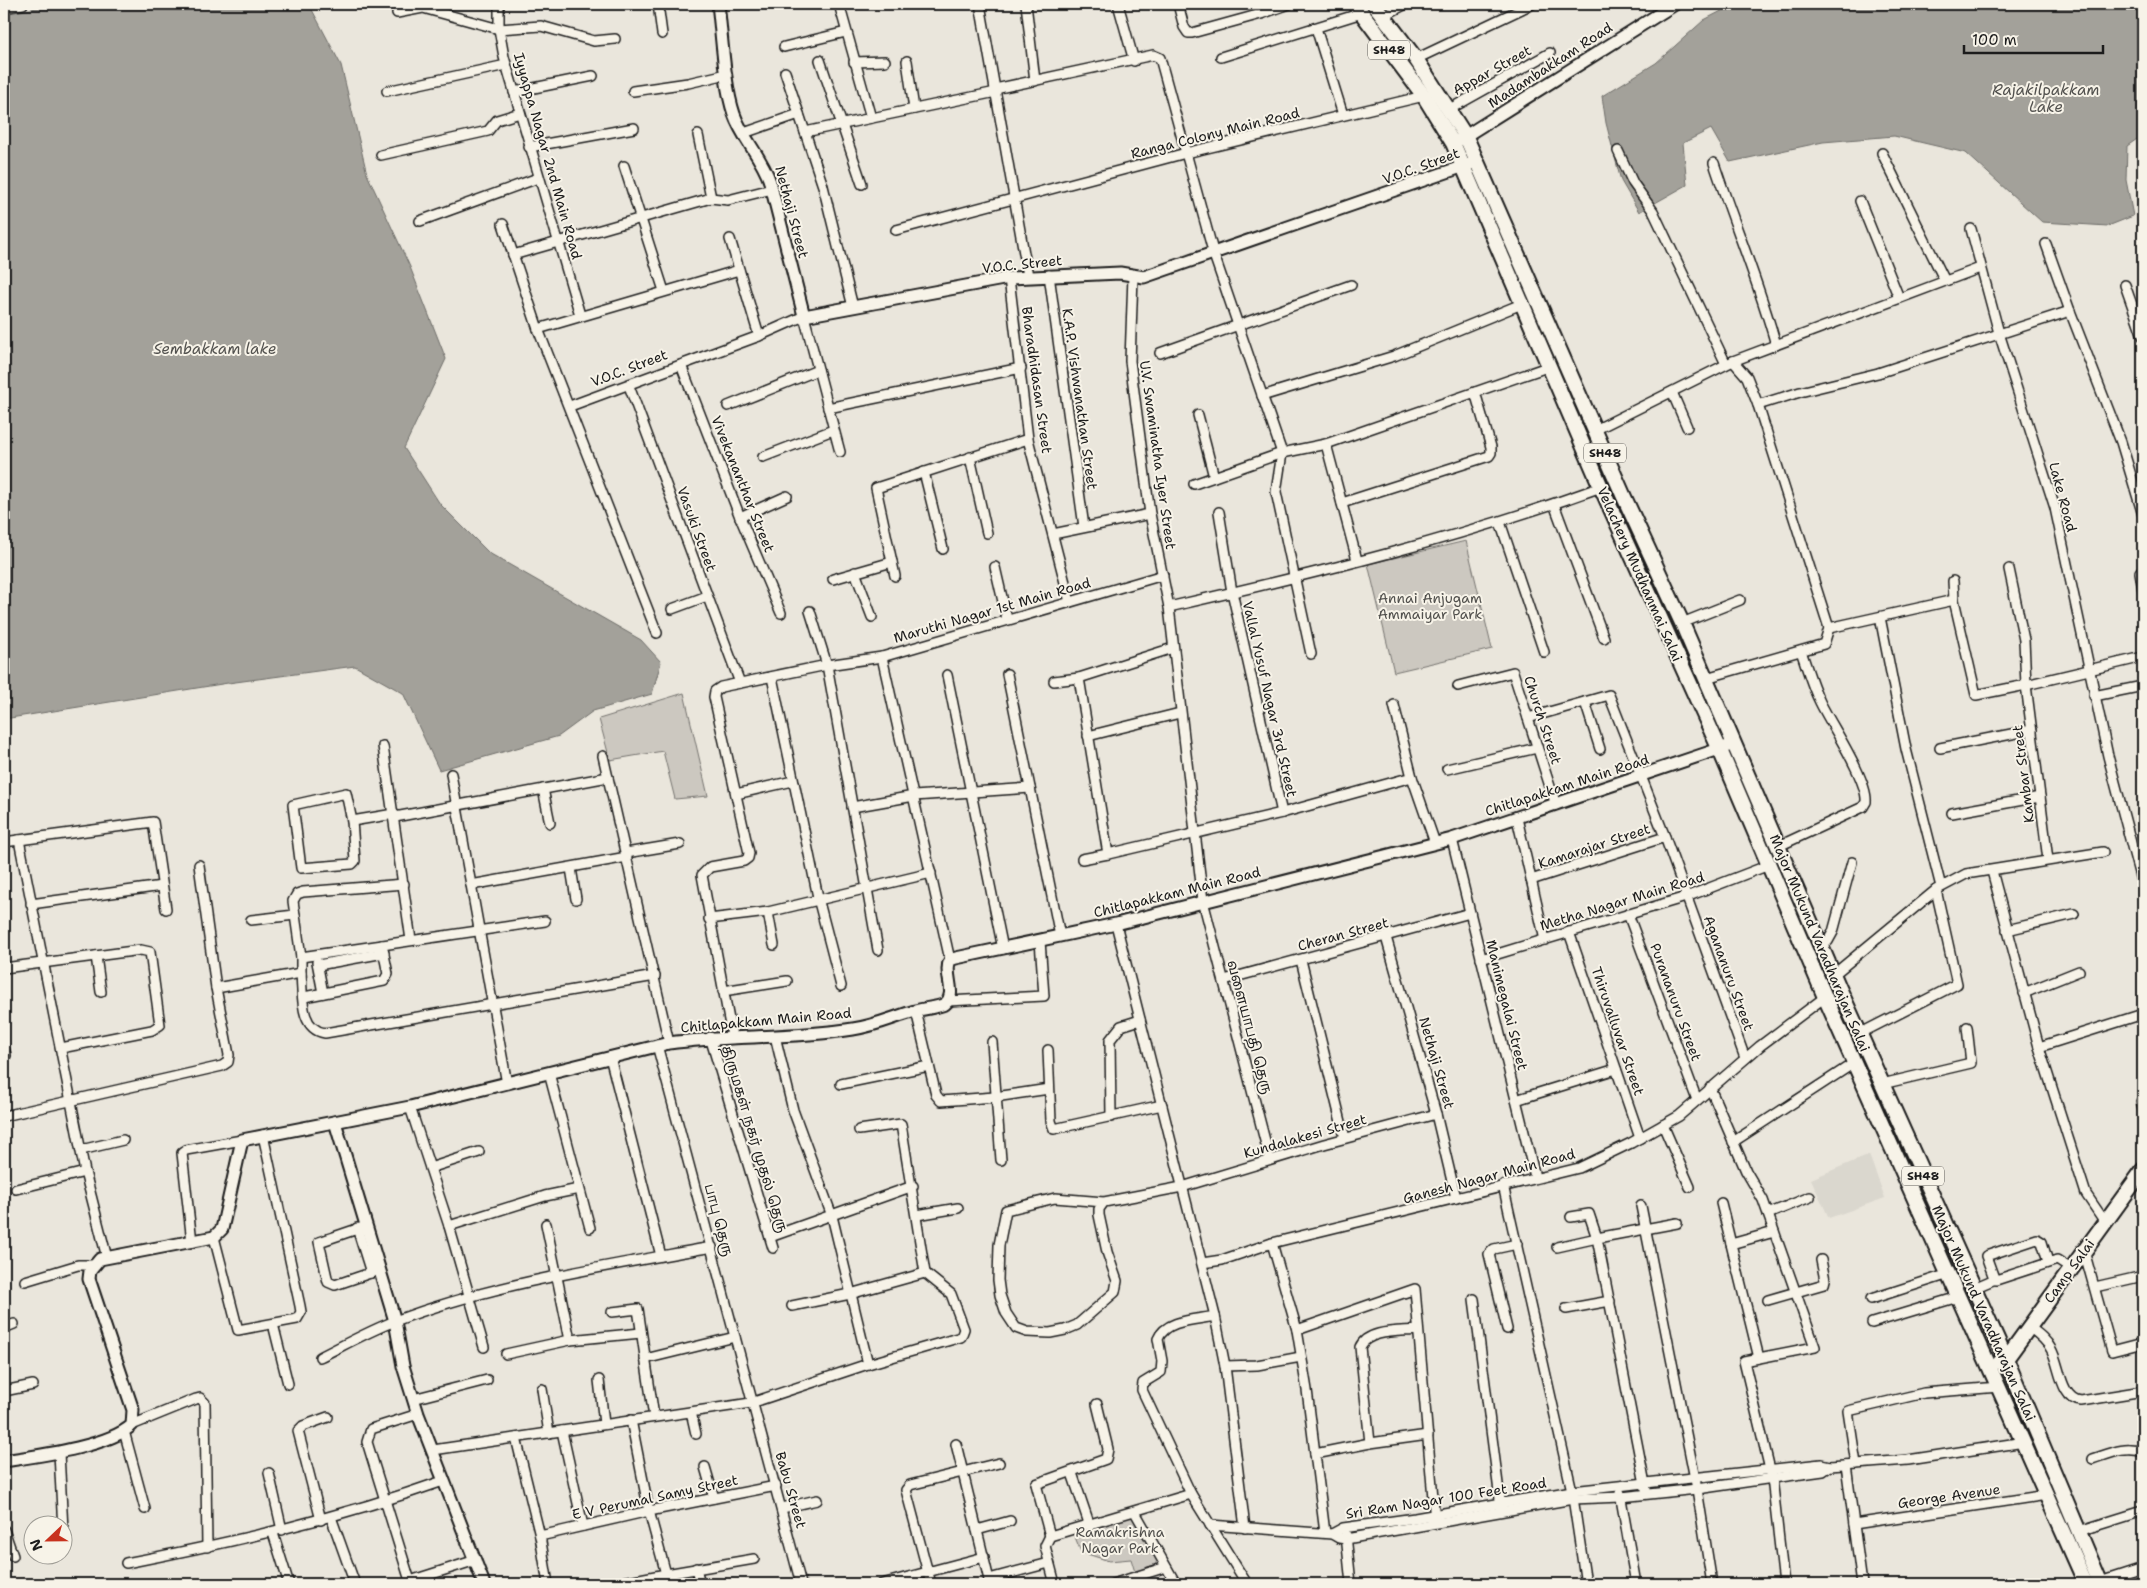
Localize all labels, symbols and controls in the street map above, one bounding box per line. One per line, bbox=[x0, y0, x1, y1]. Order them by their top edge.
street label: Madambakkam Road bbox=[1484, 18, 1616, 112]
scale bar bbox=[1964, 22, 2103, 54]
text: 100 m bbox=[1972, 30, 2017, 50]
road number: SH48 bbox=[1368, 40, 1410, 60]
street label: Appar Street bbox=[1450, 41, 1534, 99]
street label: Iyyappa Nagar 2nd Main Road bbox=[510, 51, 586, 262]
water label: Rajakilpakkam Lake bbox=[1992, 80, 2100, 117]
street label: Ranga Colony Main Road bbox=[1129, 103, 1301, 163]
street label: V.O.C. Street bbox=[1380, 144, 1462, 188]
street label: Nethaji Street bbox=[771, 164, 813, 260]
street label: V.O.C. Street bbox=[981, 251, 1063, 277]
street label: Bharadhidasan Street bbox=[1018, 305, 1056, 455]
street label: K.A.P. Vishwanathan Street bbox=[1058, 307, 1102, 491]
water label: Sembakkam lake bbox=[153, 339, 277, 359]
street label: V.O.C. Street bbox=[588, 345, 670, 391]
street label: U.V. Swaminatha Iyer Street bbox=[1136, 359, 1180, 551]
street label: Vivekananthar Street bbox=[707, 413, 779, 555]
road number: SH48 bbox=[1584, 443, 1626, 462]
street label: Lake Road bbox=[2045, 460, 2081, 534]
street label: Vasuki Street bbox=[673, 484, 721, 574]
street label: Velachery Mudhanmai Salai bbox=[1593, 484, 1687, 664]
street label: Maruthi Nagar 1st Main Road bbox=[891, 573, 1093, 647]
park label: Annai Anjugam Ammaiyar Park bbox=[1378, 589, 1482, 623]
street label: Vallal Yusuf Nagar 3rd Street bbox=[1239, 599, 1301, 799]
street label: Church Street bbox=[1520, 673, 1566, 767]
street label: Kambar Street bbox=[2008, 724, 2038, 824]
street label: Chitlapakkam Main Road bbox=[1483, 750, 1651, 820]
street label: Kamarajar Street bbox=[1536, 819, 1652, 873]
street label: Major Mukund Varadharajan Salai bbox=[1766, 832, 1874, 1054]
street label: Chitlapakkam Main Road bbox=[1092, 863, 1262, 921]
street label: Metha Nagar Main Road bbox=[1538, 867, 1706, 935]
street label: Cheran Street bbox=[1296, 913, 1390, 955]
street label: Agananuru Street bbox=[1700, 913, 1758, 1033]
street label: Manimegalai Street bbox=[1482, 938, 1532, 1072]
street label: Purananuru Street bbox=[1646, 941, 1706, 1063]
street label: வளையாபதி தெரு bbox=[1222, 958, 1277, 1097]
street label: Thiruvalluvar Street bbox=[1588, 964, 1648, 1098]
street label: Chitlapakkam Main Road bbox=[680, 1004, 852, 1036]
street label: Nethaji Street bbox=[1415, 1015, 1459, 1111]
street label: திருமகள் நகர் முதல் தெரு bbox=[717, 1043, 792, 1235]
street label: Kundalakesi Street bbox=[1241, 1110, 1369, 1162]
street label: Ganesh Nagar Main Road bbox=[1401, 1144, 1577, 1208]
road number: SH48 bbox=[1902, 1166, 1944, 1186]
street label: பாபு தெரு bbox=[700, 1182, 737, 1259]
street label: Major Mukund Varadharajan Salai bbox=[1928, 1202, 2040, 1424]
street label: Camp Salai bbox=[2040, 1235, 2098, 1307]
street label: Babu Street bbox=[771, 1450, 811, 1530]
street label: E V Perumal Samy Street bbox=[570, 1471, 740, 1523]
street label: Sri Ram Nagar 100 Feet Road bbox=[1344, 1473, 1548, 1523]
street label: George Avenue bbox=[1897, 1480, 2001, 1512]
north arrow bbox=[22, 1516, 72, 1566]
park label: Ramakrishna Nagar Park bbox=[1076, 1523, 1165, 1557]
text: N bbox=[26, 1536, 46, 1553]

